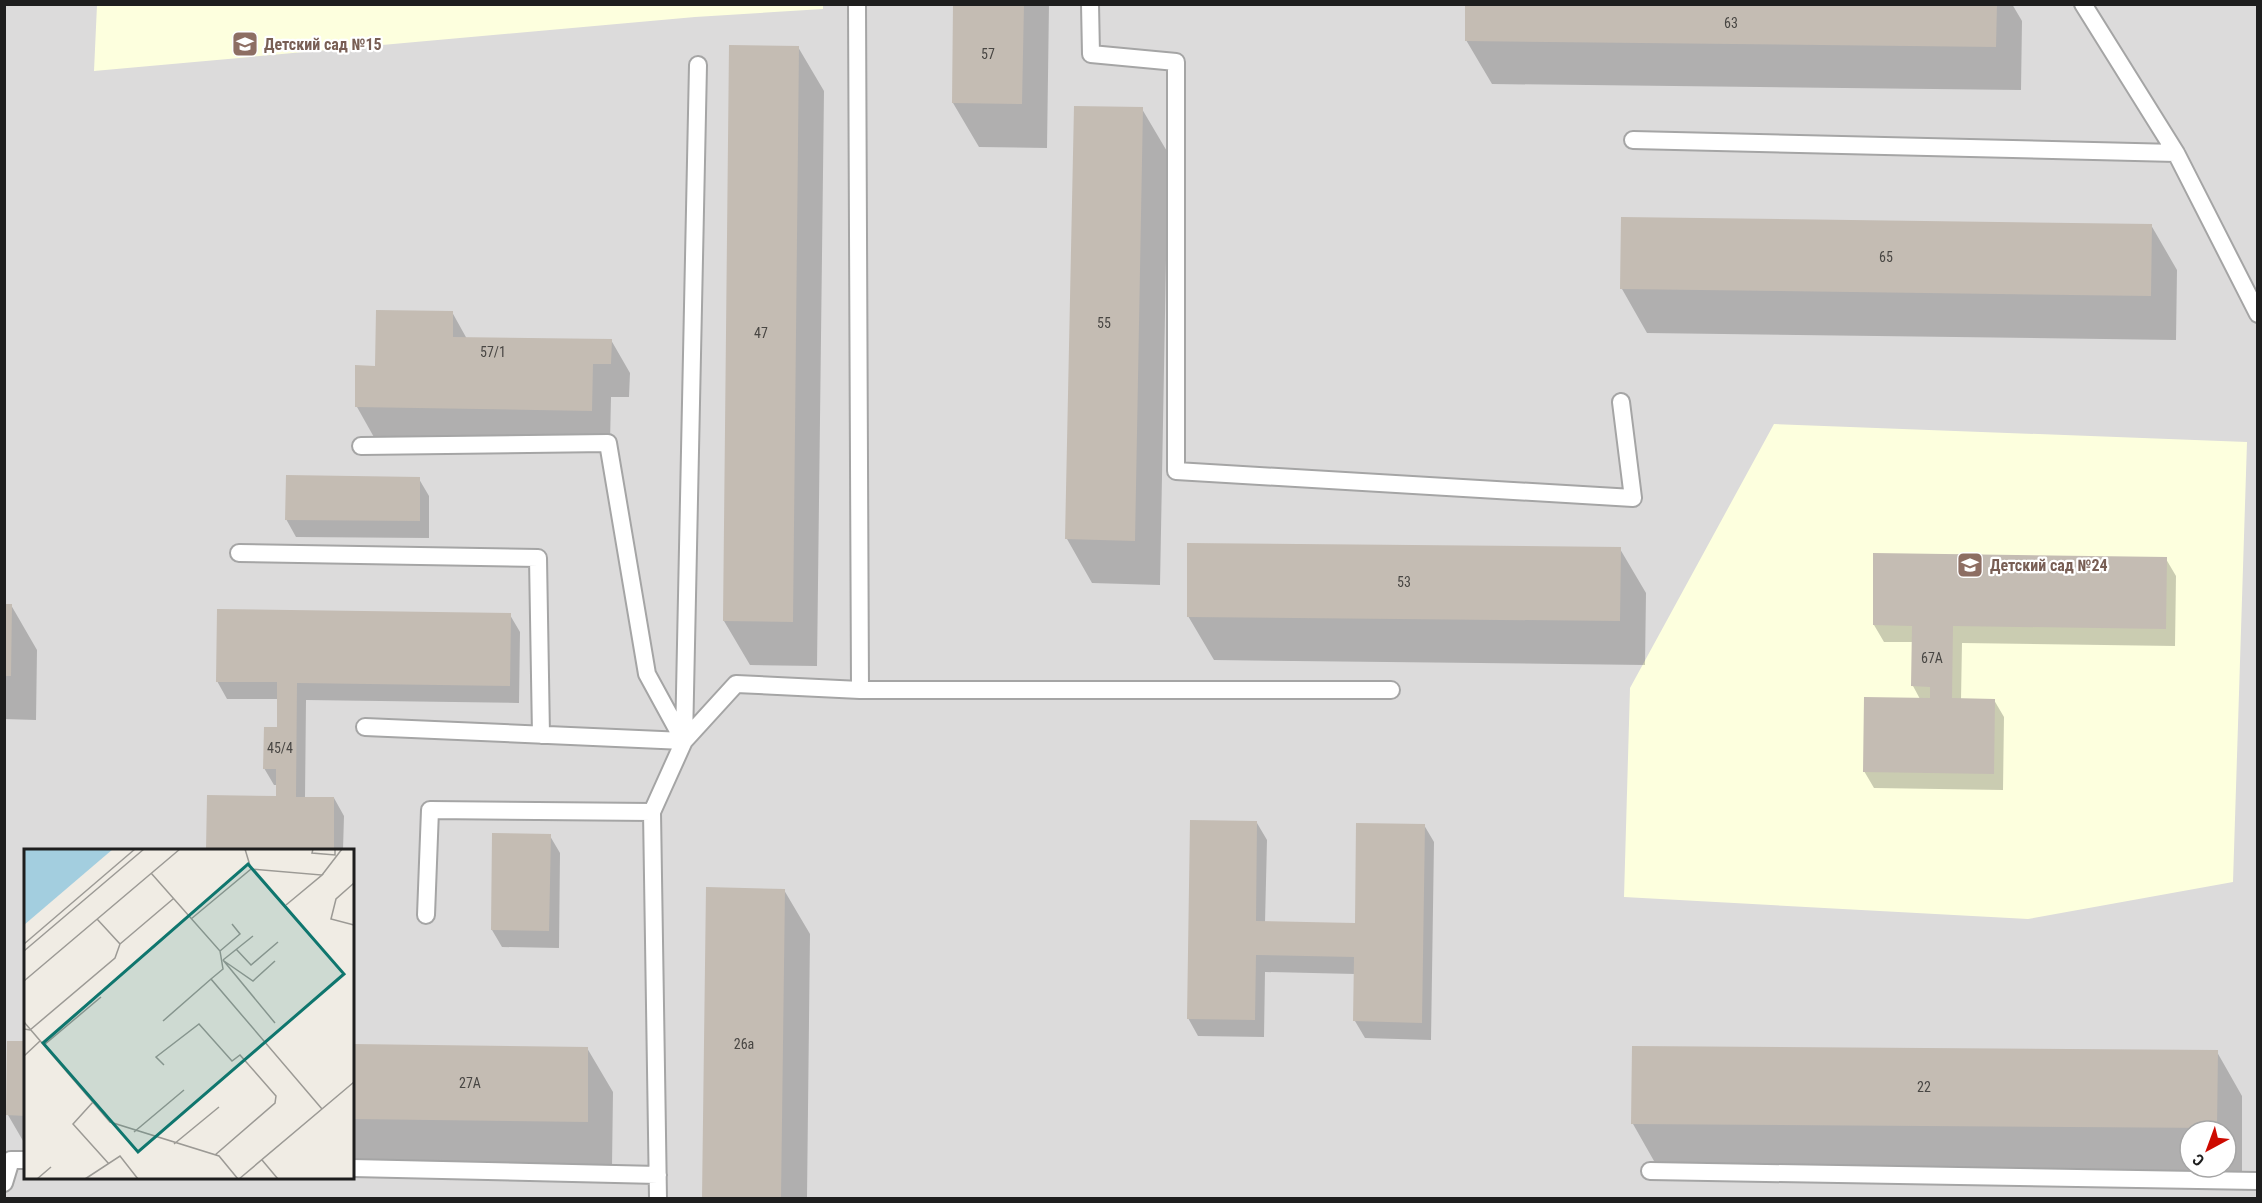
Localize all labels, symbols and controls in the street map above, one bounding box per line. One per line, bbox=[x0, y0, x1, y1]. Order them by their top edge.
house number: 63 bbox=[1724, 15, 1738, 31]
school or university icon: Детский сад №15 bbox=[230, 29, 260, 59]
place label: Детский сад №15 bbox=[264, 35, 382, 54]
house number: 57 bbox=[981, 46, 995, 62]
house number: 65 bbox=[1879, 249, 1893, 265]
house number: 55 bbox=[1097, 315, 1111, 331]
house number: 47 bbox=[754, 325, 768, 341]
house number: 57/1 bbox=[480, 344, 506, 360]
school or university icon: Детский сад №24 bbox=[1955, 550, 1985, 580]
place label: Детский сад №24 bbox=[1990, 556, 2108, 575]
house number: 53 bbox=[1397, 574, 1411, 590]
house number: 67А bbox=[1921, 650, 1943, 666]
house number: 45/4 bbox=[267, 740, 293, 756]
inset map bbox=[24, 849, 354, 1179]
house number: 26а bbox=[734, 1036, 754, 1052]
house number: 27А bbox=[459, 1075, 481, 1091]
house number: 22 bbox=[1917, 1079, 1931, 1095]
north arrow bbox=[2178, 1119, 2238, 1179]
text: С bbox=[2189, 1150, 2208, 1170]

